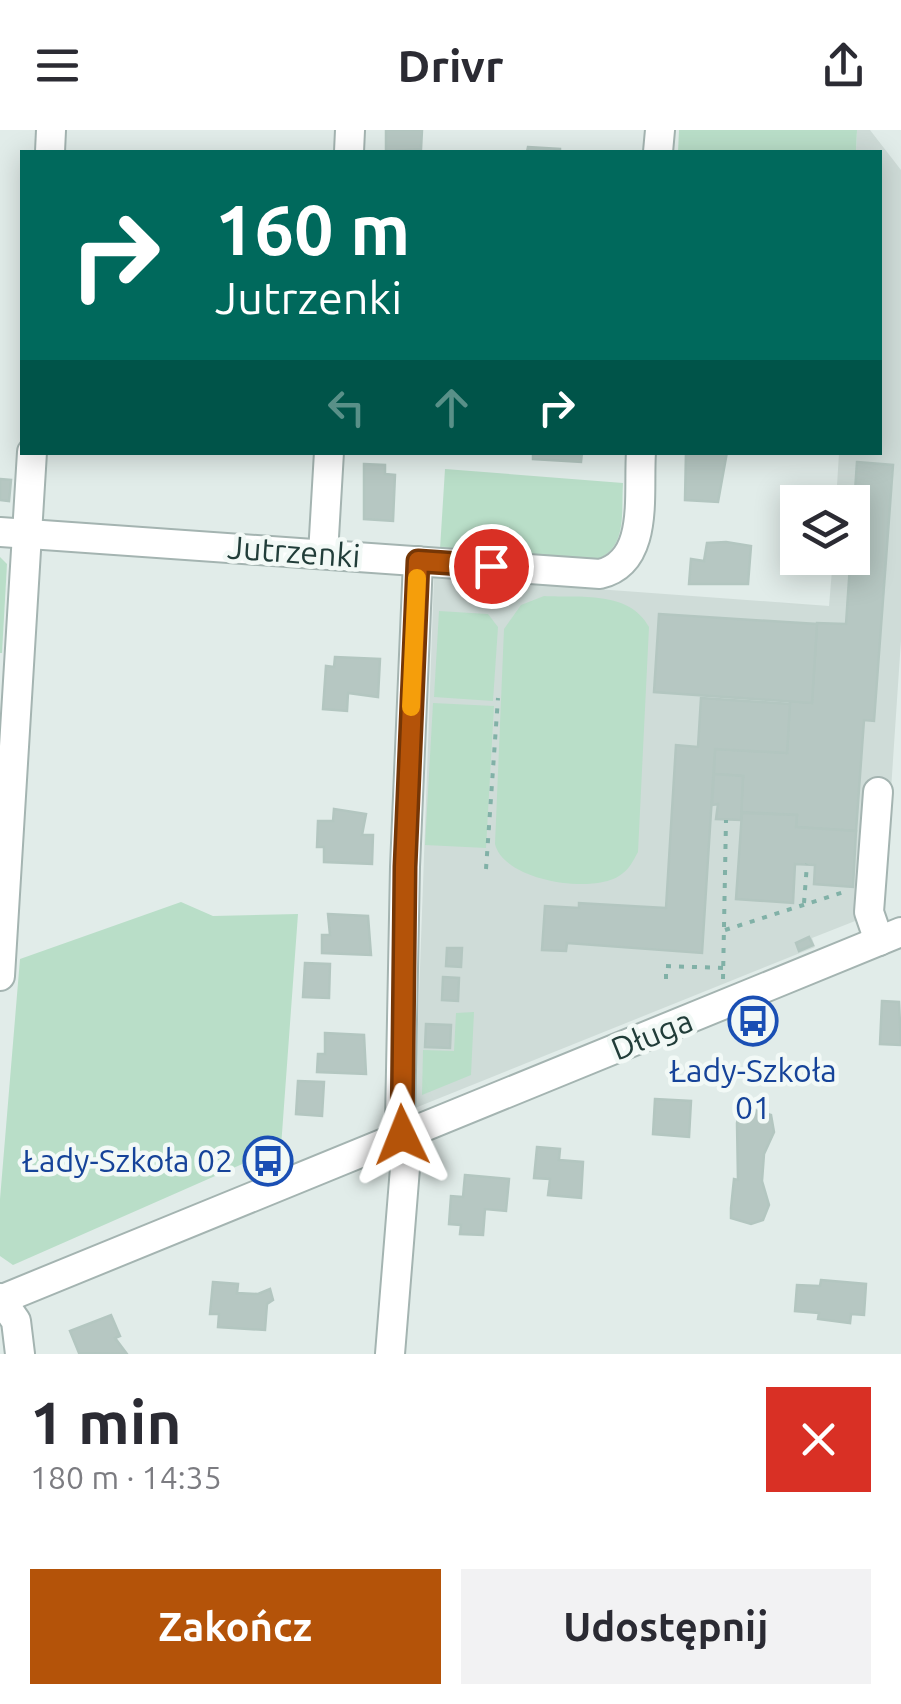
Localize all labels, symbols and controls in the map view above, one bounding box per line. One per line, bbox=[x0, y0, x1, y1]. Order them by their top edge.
icon: menu bbox=[30, 38, 85, 93]
icon: share bbox=[816, 38, 871, 93]
text: Drivr bbox=[398, 40, 503, 91]
icon: right bbox=[50, 190, 180, 320]
text: 160 m bbox=[215, 190, 410, 268]
text: Jutrzenki bbox=[215, 272, 402, 323]
icon: left bbox=[319, 380, 374, 435]
icon: ahead bbox=[424, 380, 479, 435]
icon: right bbox=[529, 380, 584, 435]
map controls bbox=[780, 485, 870, 575]
button: layers bbox=[780, 485, 870, 575]
pin bbox=[449, 524, 534, 609]
street label: Jutrzenki bbox=[226, 528, 362, 574]
icon: arrive bbox=[464, 539, 519, 594]
bus stop icon: Łady-Szkoła 01 bbox=[727, 995, 779, 1047]
street label: Długa bbox=[606, 1002, 697, 1067]
place label: Łady-Szkoła 01 bbox=[669, 1052, 837, 1125]
position arrow bbox=[350, 1083, 454, 1187]
bus stop icon: Łady-Szkoła 02 bbox=[242, 1135, 294, 1187]
place label: Łady-Szkoła 02 bbox=[22, 1142, 233, 1178]
button: close bbox=[766, 1387, 871, 1492]
text: 1 min bbox=[30, 1388, 182, 1455]
text: 180 m · 14:35 bbox=[30, 1459, 222, 1495]
button: Zakończ bbox=[30, 1569, 441, 1684]
button: Udostępnij bbox=[461, 1569, 871, 1684]

